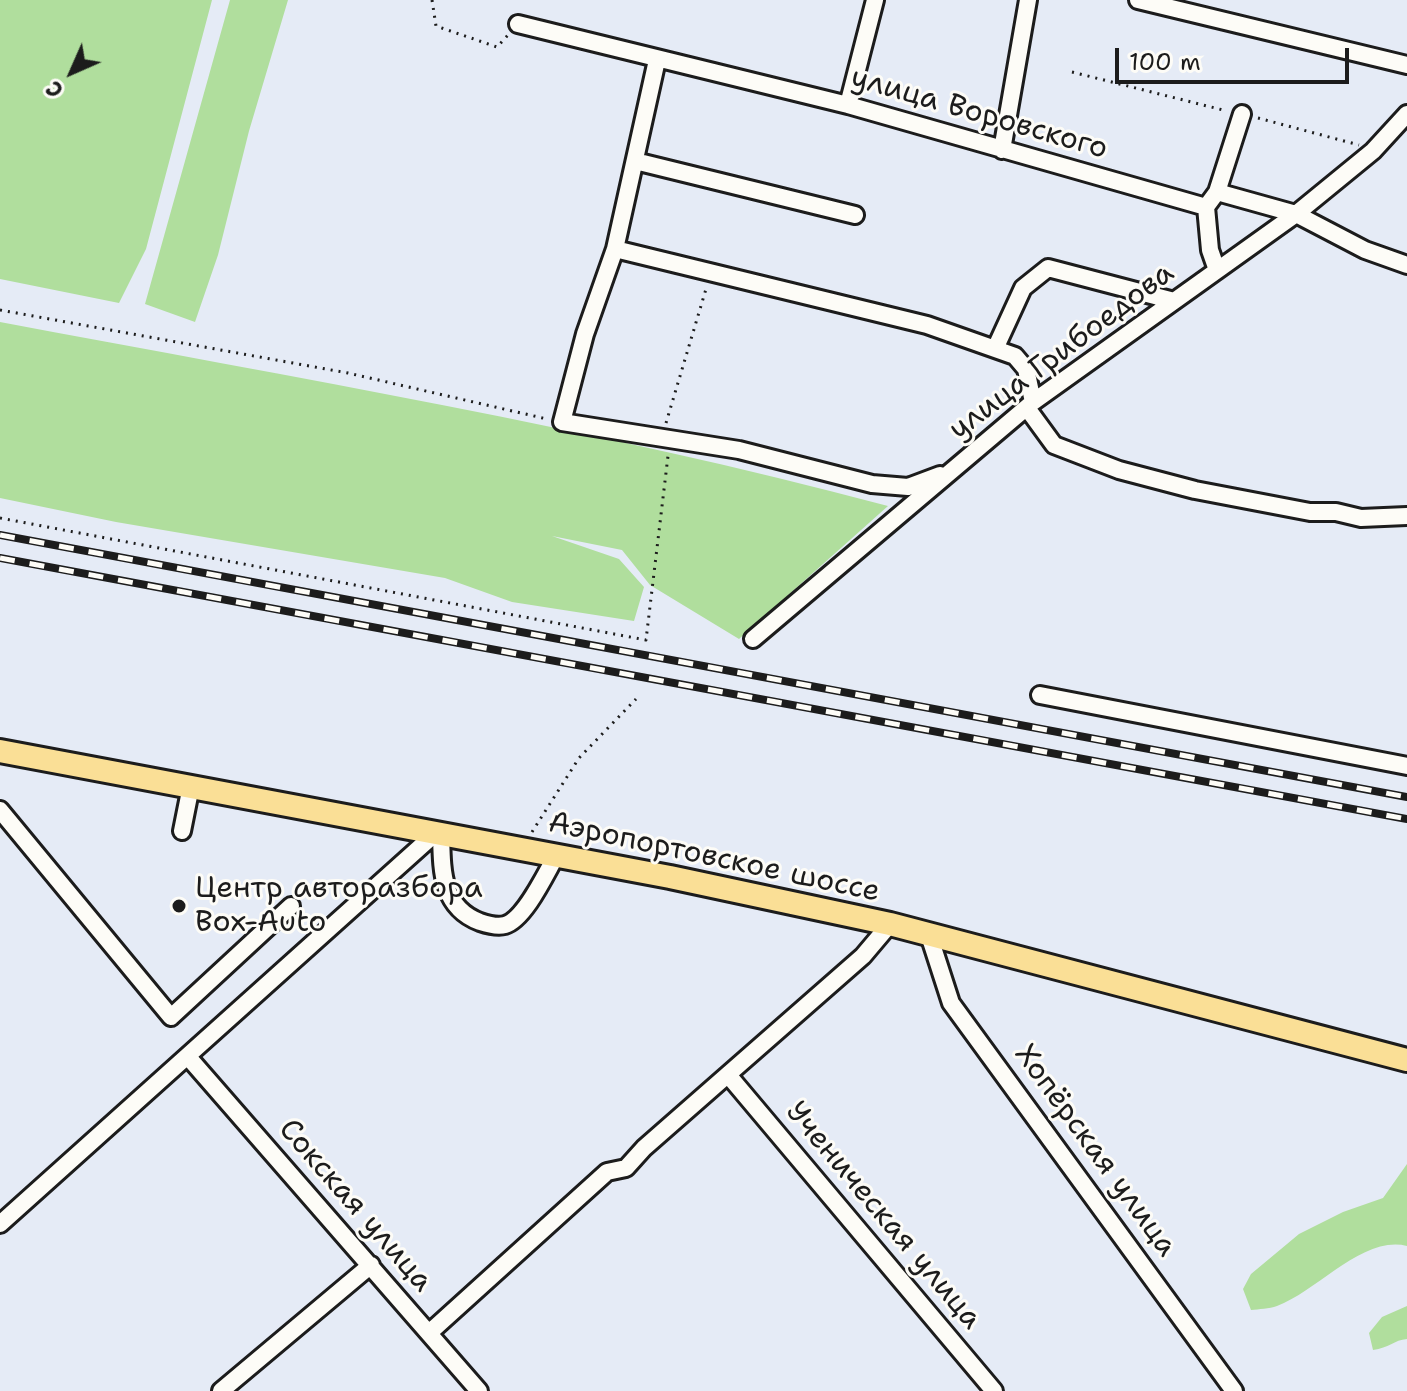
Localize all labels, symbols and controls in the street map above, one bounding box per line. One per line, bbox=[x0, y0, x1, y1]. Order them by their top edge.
north arrow bbox=[32, 32, 112, 112]
scale bar bbox=[1119, 32, 1353, 82]
text: 100 m bbox=[1129, 46, 1201, 78]
street label: улица Воровского bbox=[846, 60, 1112, 168]
text: С bbox=[40, 74, 70, 104]
street label: улица Грибоедова bbox=[942, 256, 1182, 448]
street label: Аэропортовское шоссе bbox=[545, 805, 883, 911]
place label: Центр авторазбора Box-Auto bbox=[195, 871, 483, 942]
marker: Центр авторазбора Box-Auto bbox=[170, 897, 188, 915]
street label: Хопёрская улица bbox=[1006, 1038, 1184, 1264]
street label: Ученическая улица bbox=[777, 1095, 989, 1337]
street label: Сокская улица bbox=[270, 1112, 440, 1300]

